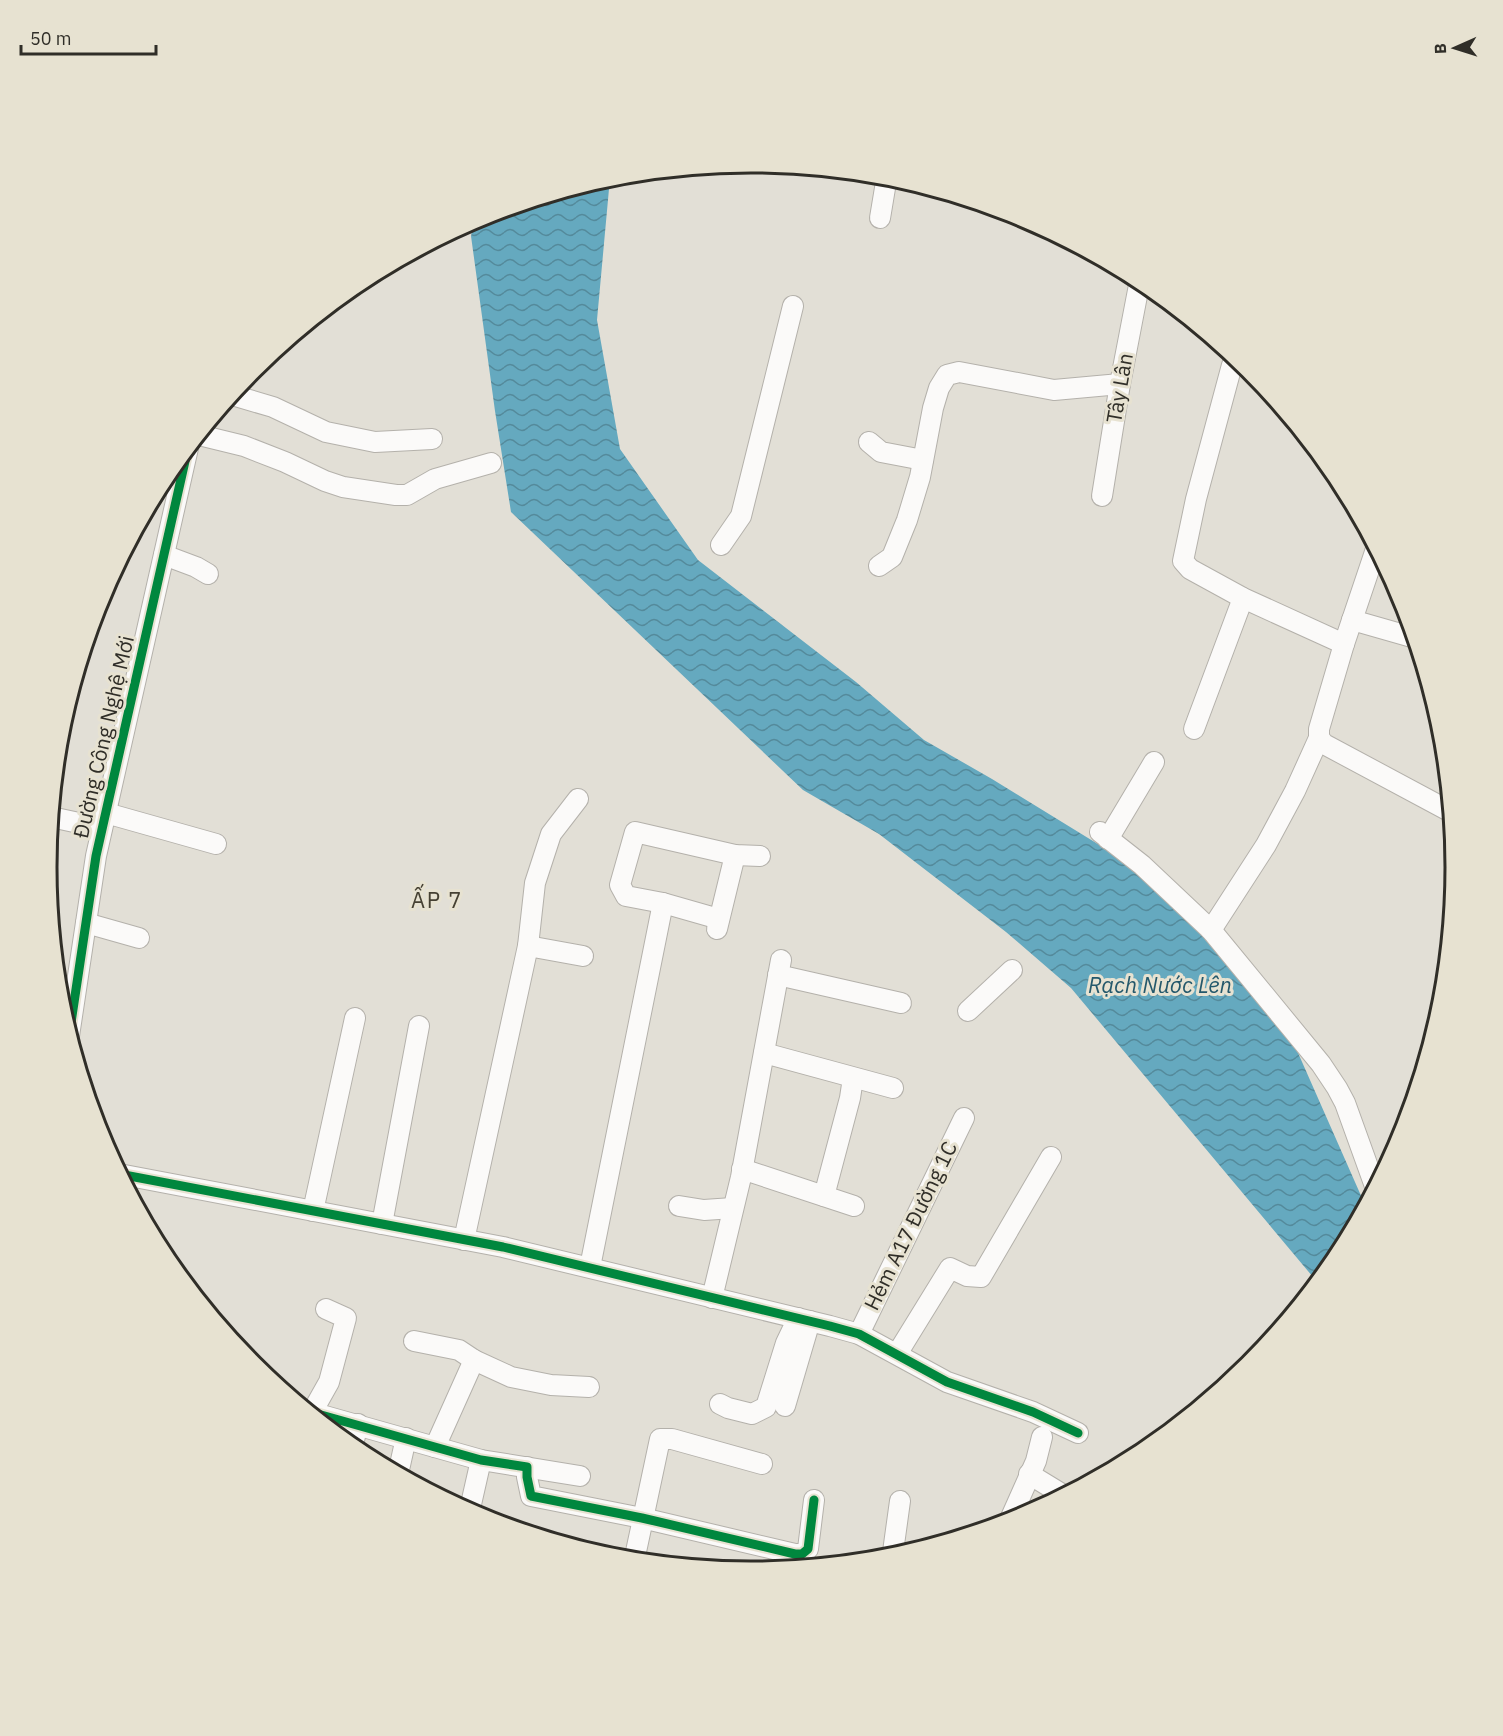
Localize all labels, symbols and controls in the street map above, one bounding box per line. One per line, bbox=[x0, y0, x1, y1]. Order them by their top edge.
scale bar bbox=[21, 18, 156, 56]
north arrow bbox=[1425, 18, 1485, 78]
text: 50 m bbox=[30, 27, 72, 50]
text: B bbox=[1430, 43, 1450, 55]
street label: Tây Lân bbox=[1099, 351, 1139, 425]
street label: Đường Công Nghệ Mới bbox=[66, 633, 140, 841]
district label: ẤP 7 bbox=[411, 883, 463, 914]
water label: Rạch Nước Lên bbox=[1088, 970, 1232, 999]
street label: Hẻm A17 Đường 1C bbox=[857, 1136, 963, 1315]

